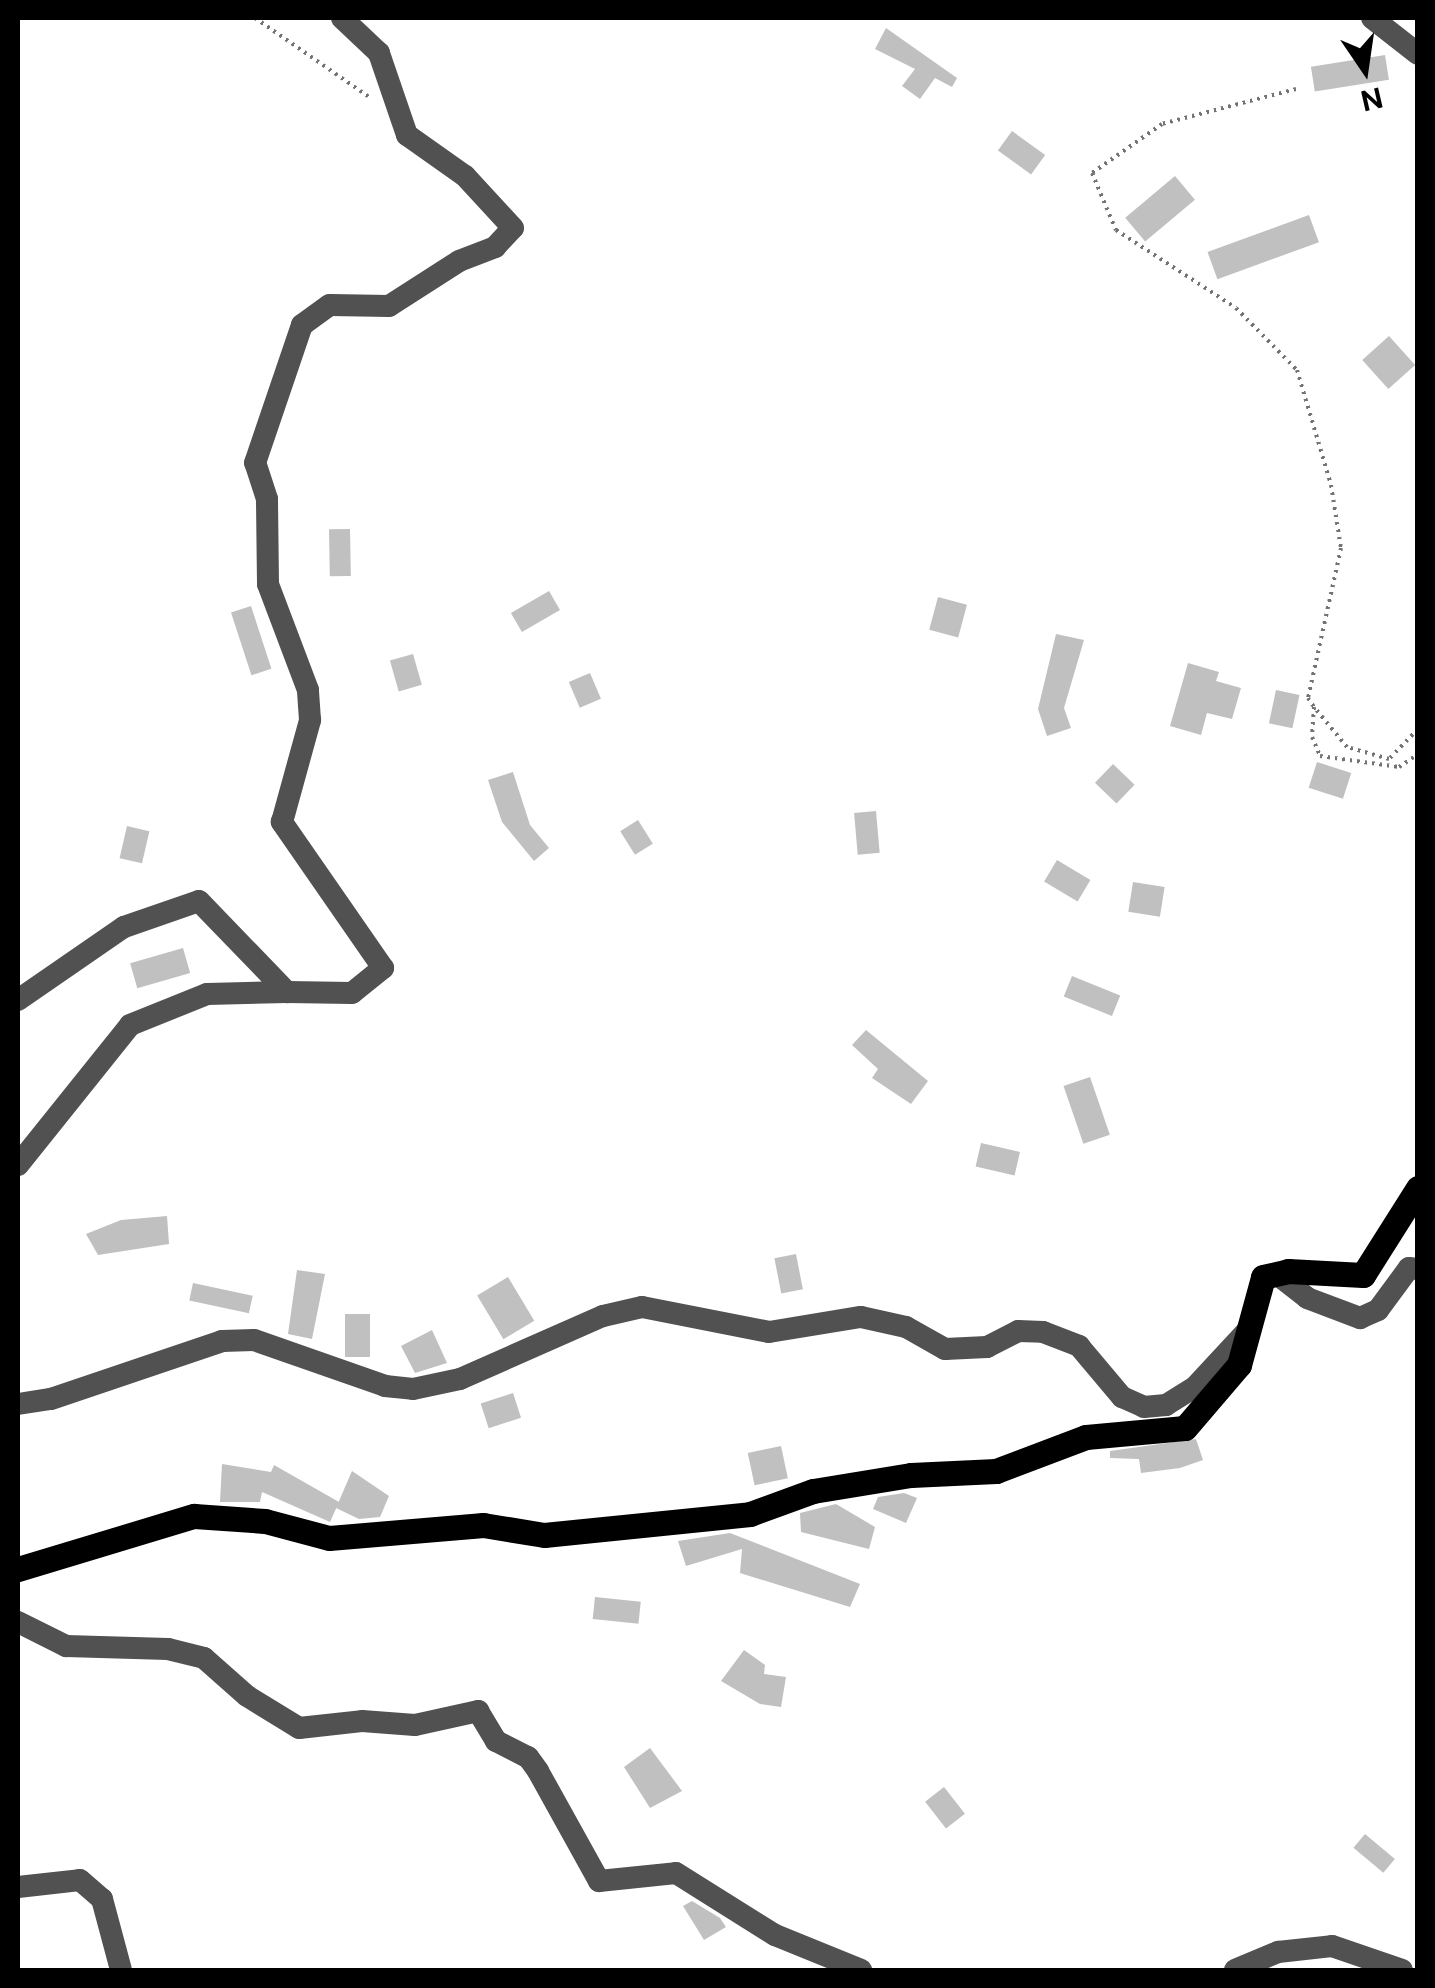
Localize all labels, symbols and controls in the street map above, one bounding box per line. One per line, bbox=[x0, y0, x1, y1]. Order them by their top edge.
north arrow bbox=[1315, 20, 1415, 120]
text: N bbox=[1357, 81, 1386, 118]

